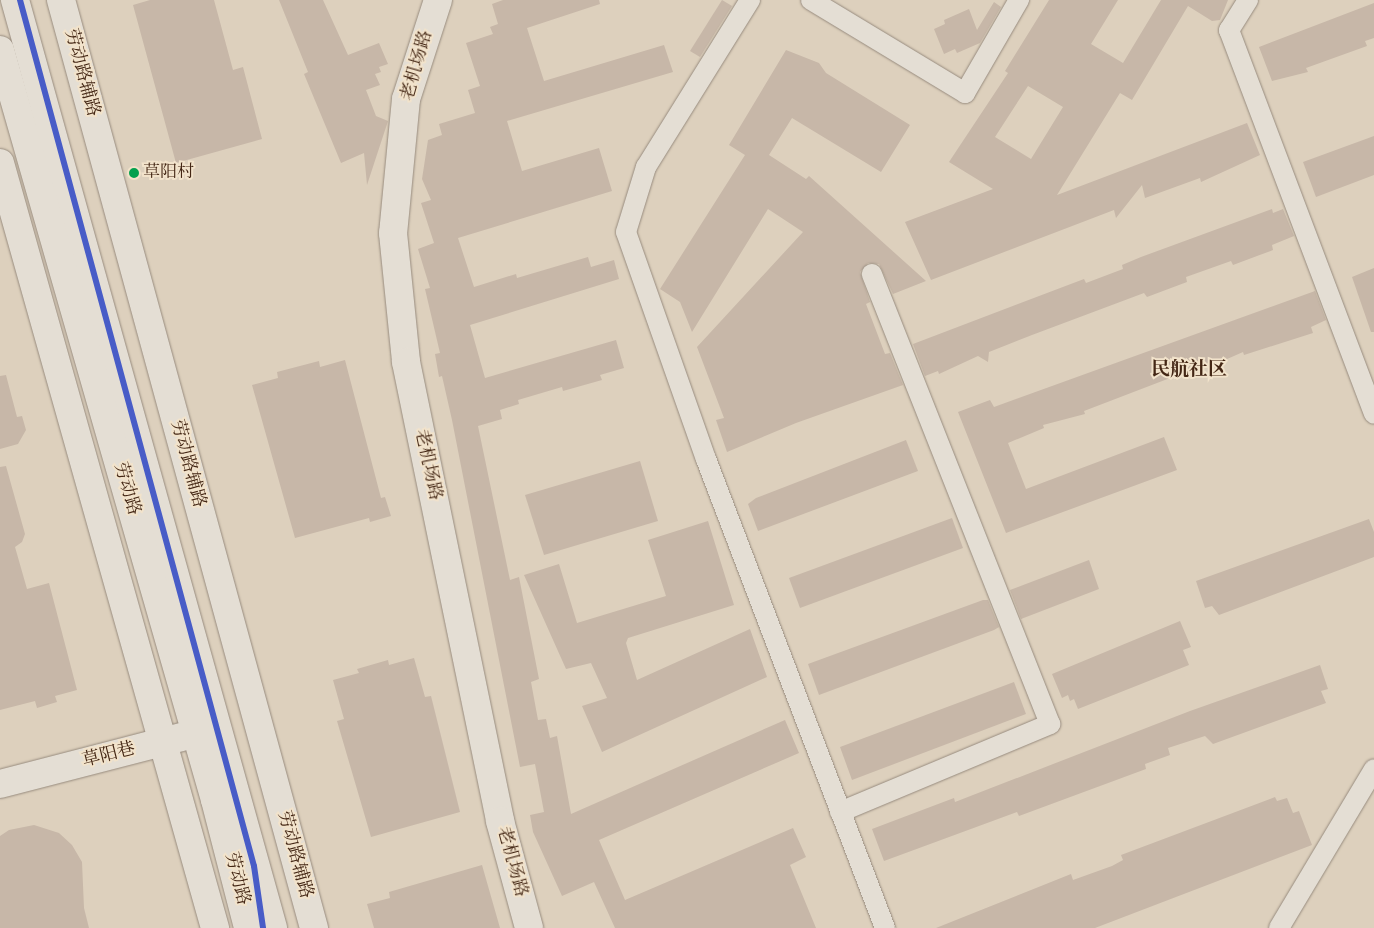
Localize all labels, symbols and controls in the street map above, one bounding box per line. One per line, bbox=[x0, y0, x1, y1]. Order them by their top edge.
street label: 劳动路辅路 bbox=[59, 27, 103, 119]
street label: 老机场路 bbox=[398, 28, 438, 104]
place label: 草阳村 bbox=[143, 163, 194, 183]
marker: 草阳村 bbox=[129, 168, 139, 178]
district label: 民航社区 bbox=[1151, 360, 1227, 382]
street label: 劳动路辅路 bbox=[165, 418, 209, 510]
street label: 老机场路 bbox=[409, 428, 445, 502]
street label: 劳动路 bbox=[108, 460, 144, 518]
street label: 草阳巷 bbox=[80, 739, 138, 773]
street label: 劳动路辅路 bbox=[272, 809, 316, 901]
street label: 老机场路 bbox=[491, 824, 531, 900]
street label: 劳动路 bbox=[219, 850, 253, 908]

